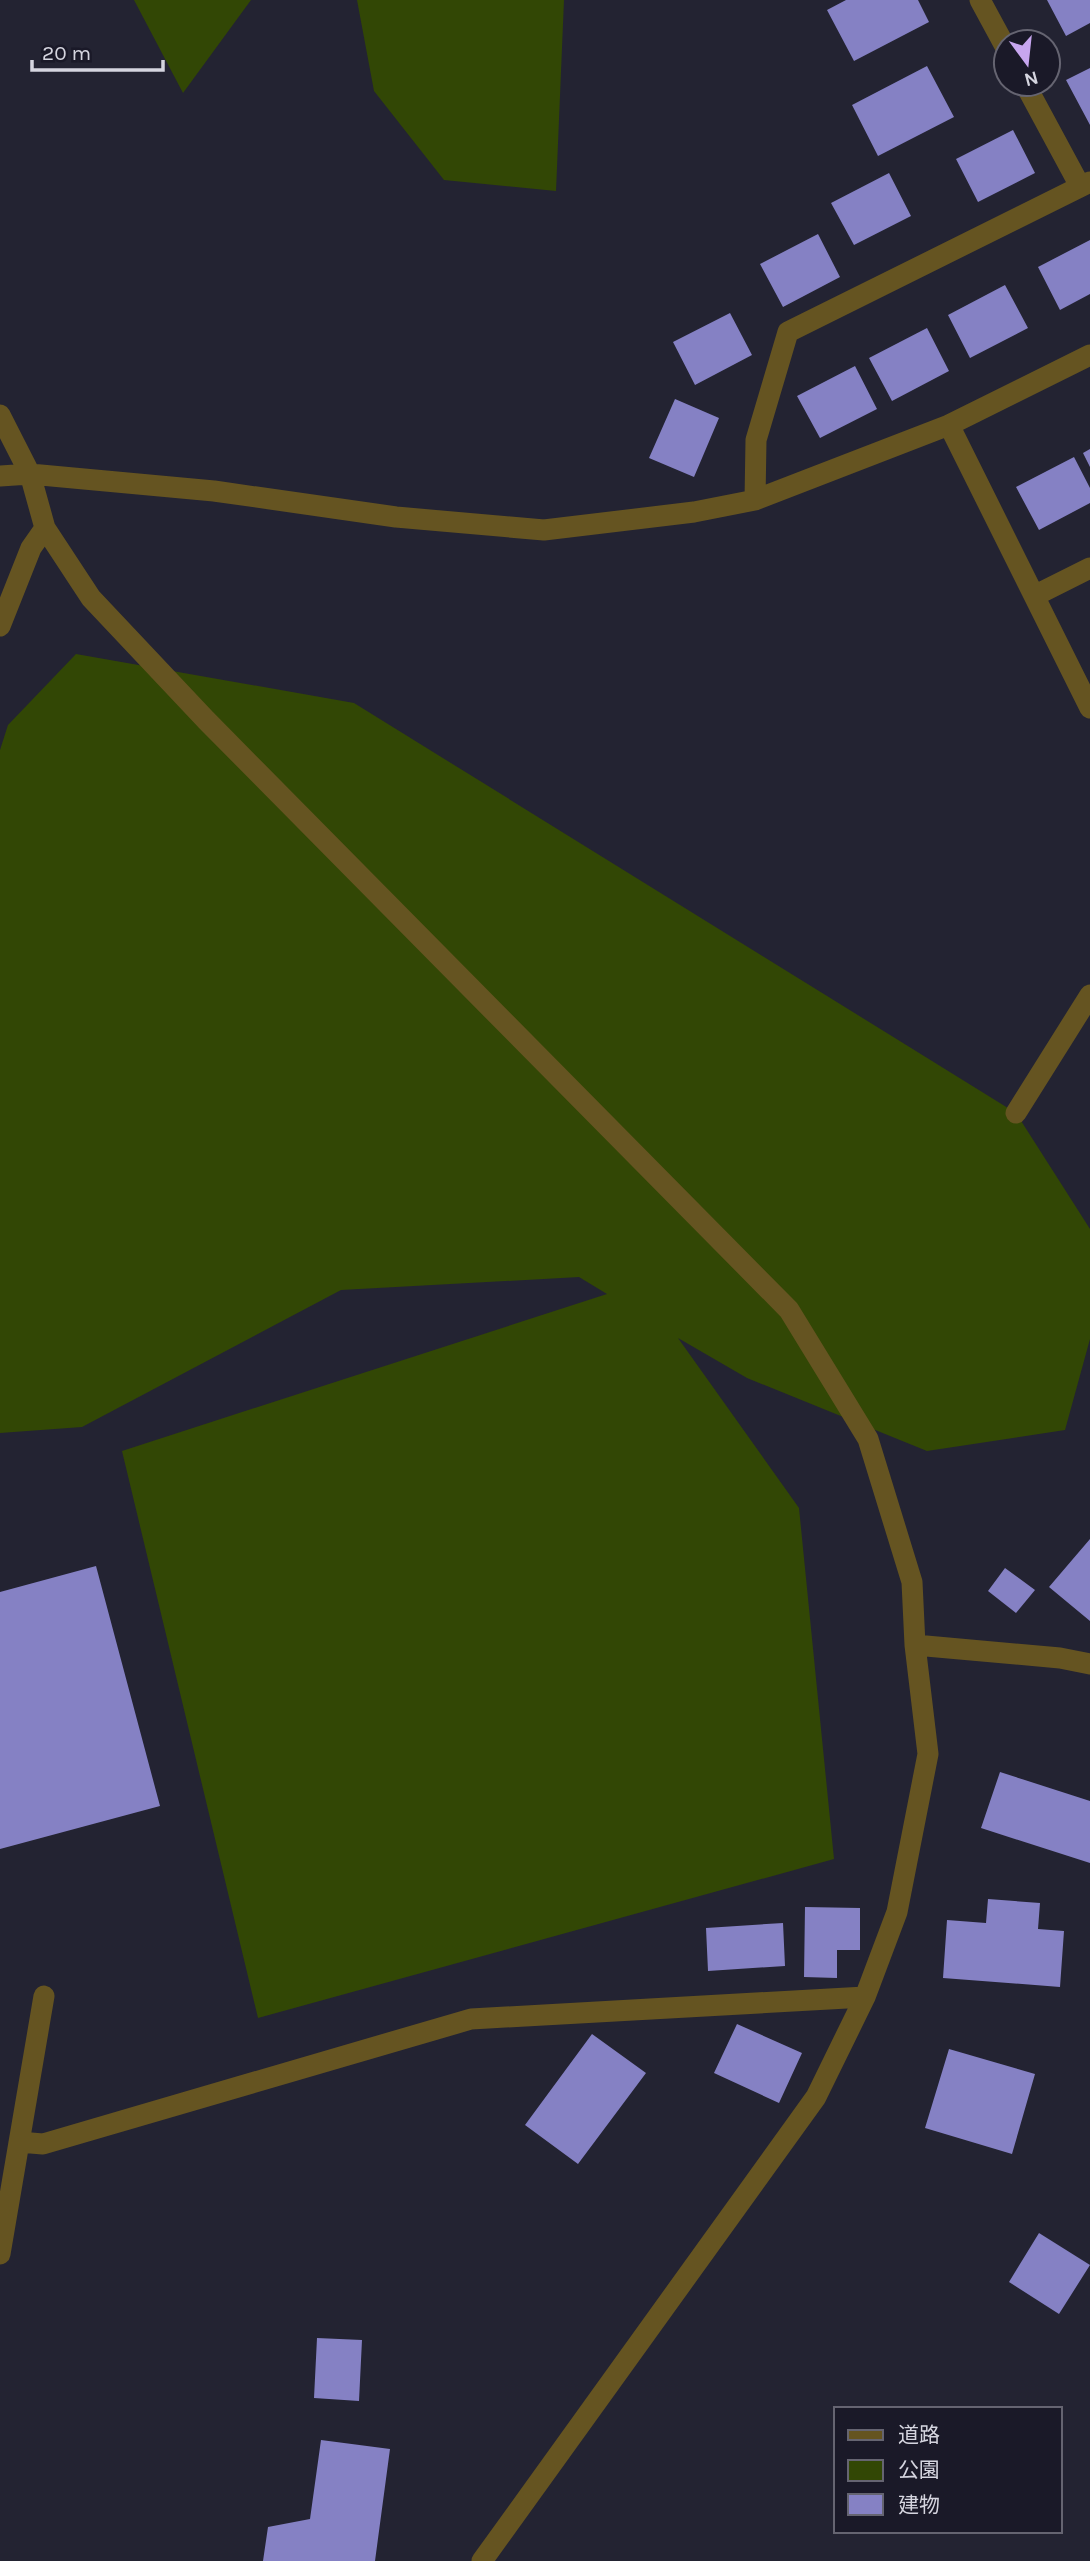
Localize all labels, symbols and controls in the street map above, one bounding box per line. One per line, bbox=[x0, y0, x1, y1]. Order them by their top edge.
scale bar bbox=[32, 28, 163, 72]
north arrow bbox=[992, 28, 1062, 98]
text: 20 m bbox=[42, 41, 91, 65]
text: N bbox=[1022, 66, 1041, 91]
legend bbox=[834, 2407, 1062, 2533]
text: 道路 bbox=[898, 2423, 940, 2447]
text: 公園 bbox=[898, 2458, 940, 2482]
text: 建物 bbox=[898, 2493, 940, 2517]

